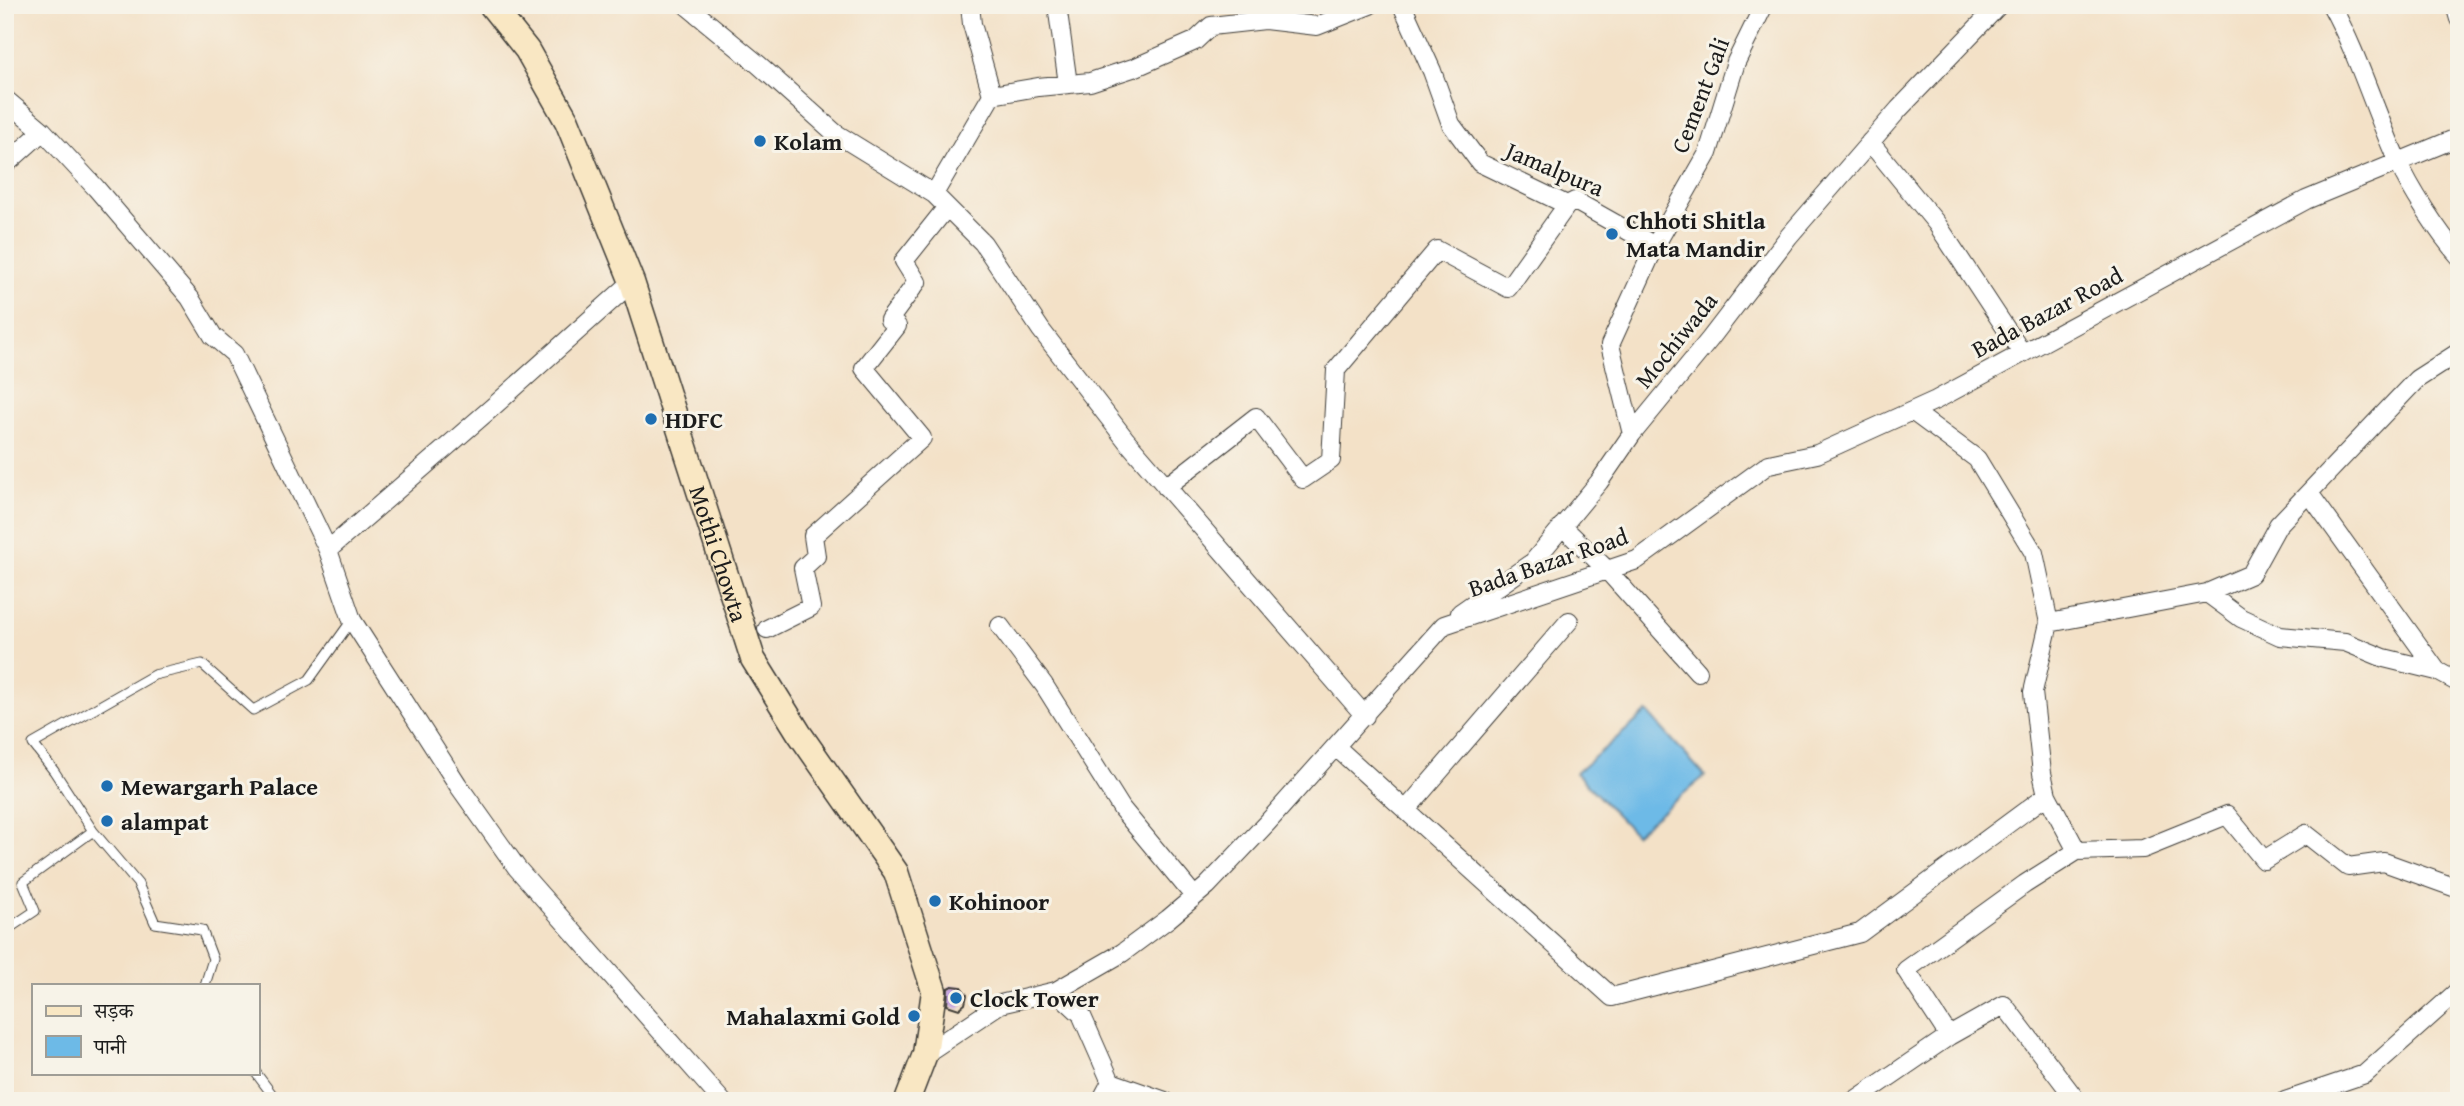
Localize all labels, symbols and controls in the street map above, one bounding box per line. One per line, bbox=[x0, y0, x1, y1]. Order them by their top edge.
street label: Cement Gali bbox=[1662, 32, 1738, 158]
place label: Kolam bbox=[774, 124, 843, 159]
street label: Jamalpura bbox=[1498, 131, 1610, 206]
marker: Kolam bbox=[752, 133, 768, 149]
place label: Chhoti Shitla Mata Mandir bbox=[1626, 203, 1766, 266]
marker: Chhoti Shitla Mata Mandir bbox=[1604, 226, 1620, 242]
street label: Bada Bazar Road bbox=[1965, 257, 2129, 367]
street label: Mochiwada bbox=[1626, 284, 1726, 396]
place label: HDFC bbox=[665, 402, 723, 437]
marker: HDFC bbox=[643, 411, 659, 427]
street label: Mothi Chowta bbox=[681, 481, 758, 627]
street label: Bada Bazar Road bbox=[1464, 518, 1633, 606]
place label: Mewargarh Palace bbox=[121, 769, 318, 804]
marker: Mewargarh Palace bbox=[99, 778, 115, 794]
place label: alampat bbox=[121, 804, 209, 839]
marker: alampat bbox=[99, 813, 115, 829]
place label: Kohinoor bbox=[949, 884, 1049, 919]
marker: Kohinoor bbox=[927, 893, 943, 909]
place label: Clock Tower bbox=[970, 981, 1099, 1016]
legend bbox=[32, 984, 259, 1074]
marker: Clock Tower bbox=[948, 990, 964, 1006]
text: सड़क bbox=[93, 995, 134, 1026]
place label: Mahalaxmi Gold bbox=[726, 999, 900, 1034]
marker: Mahalaxmi Gold bbox=[906, 1008, 922, 1024]
text: पानी bbox=[93, 1031, 127, 1062]

